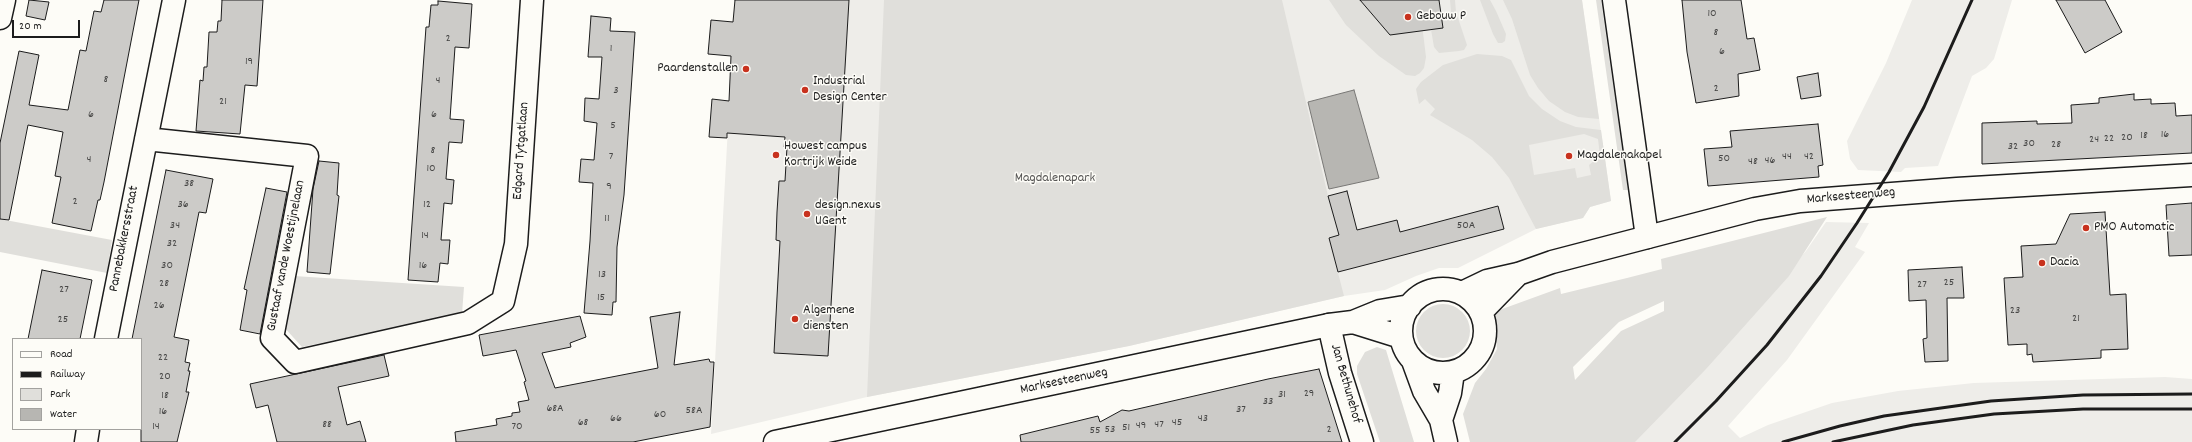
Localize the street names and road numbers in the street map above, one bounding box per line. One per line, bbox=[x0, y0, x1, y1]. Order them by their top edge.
street label: Edgard Tytgatlaan bbox=[510, 102, 534, 200]
street label: Gustaaf vande Woestijnelaan bbox=[264, 179, 310, 333]
street label: Pannebakkersstraat bbox=[106, 184, 144, 294]
street label: Marksesteenweg bbox=[1806, 185, 1896, 209]
street label: Jan Bethunehof bbox=[1326, 342, 1364, 426]
street label: Marksesteenweg bbox=[1019, 365, 1109, 399]

